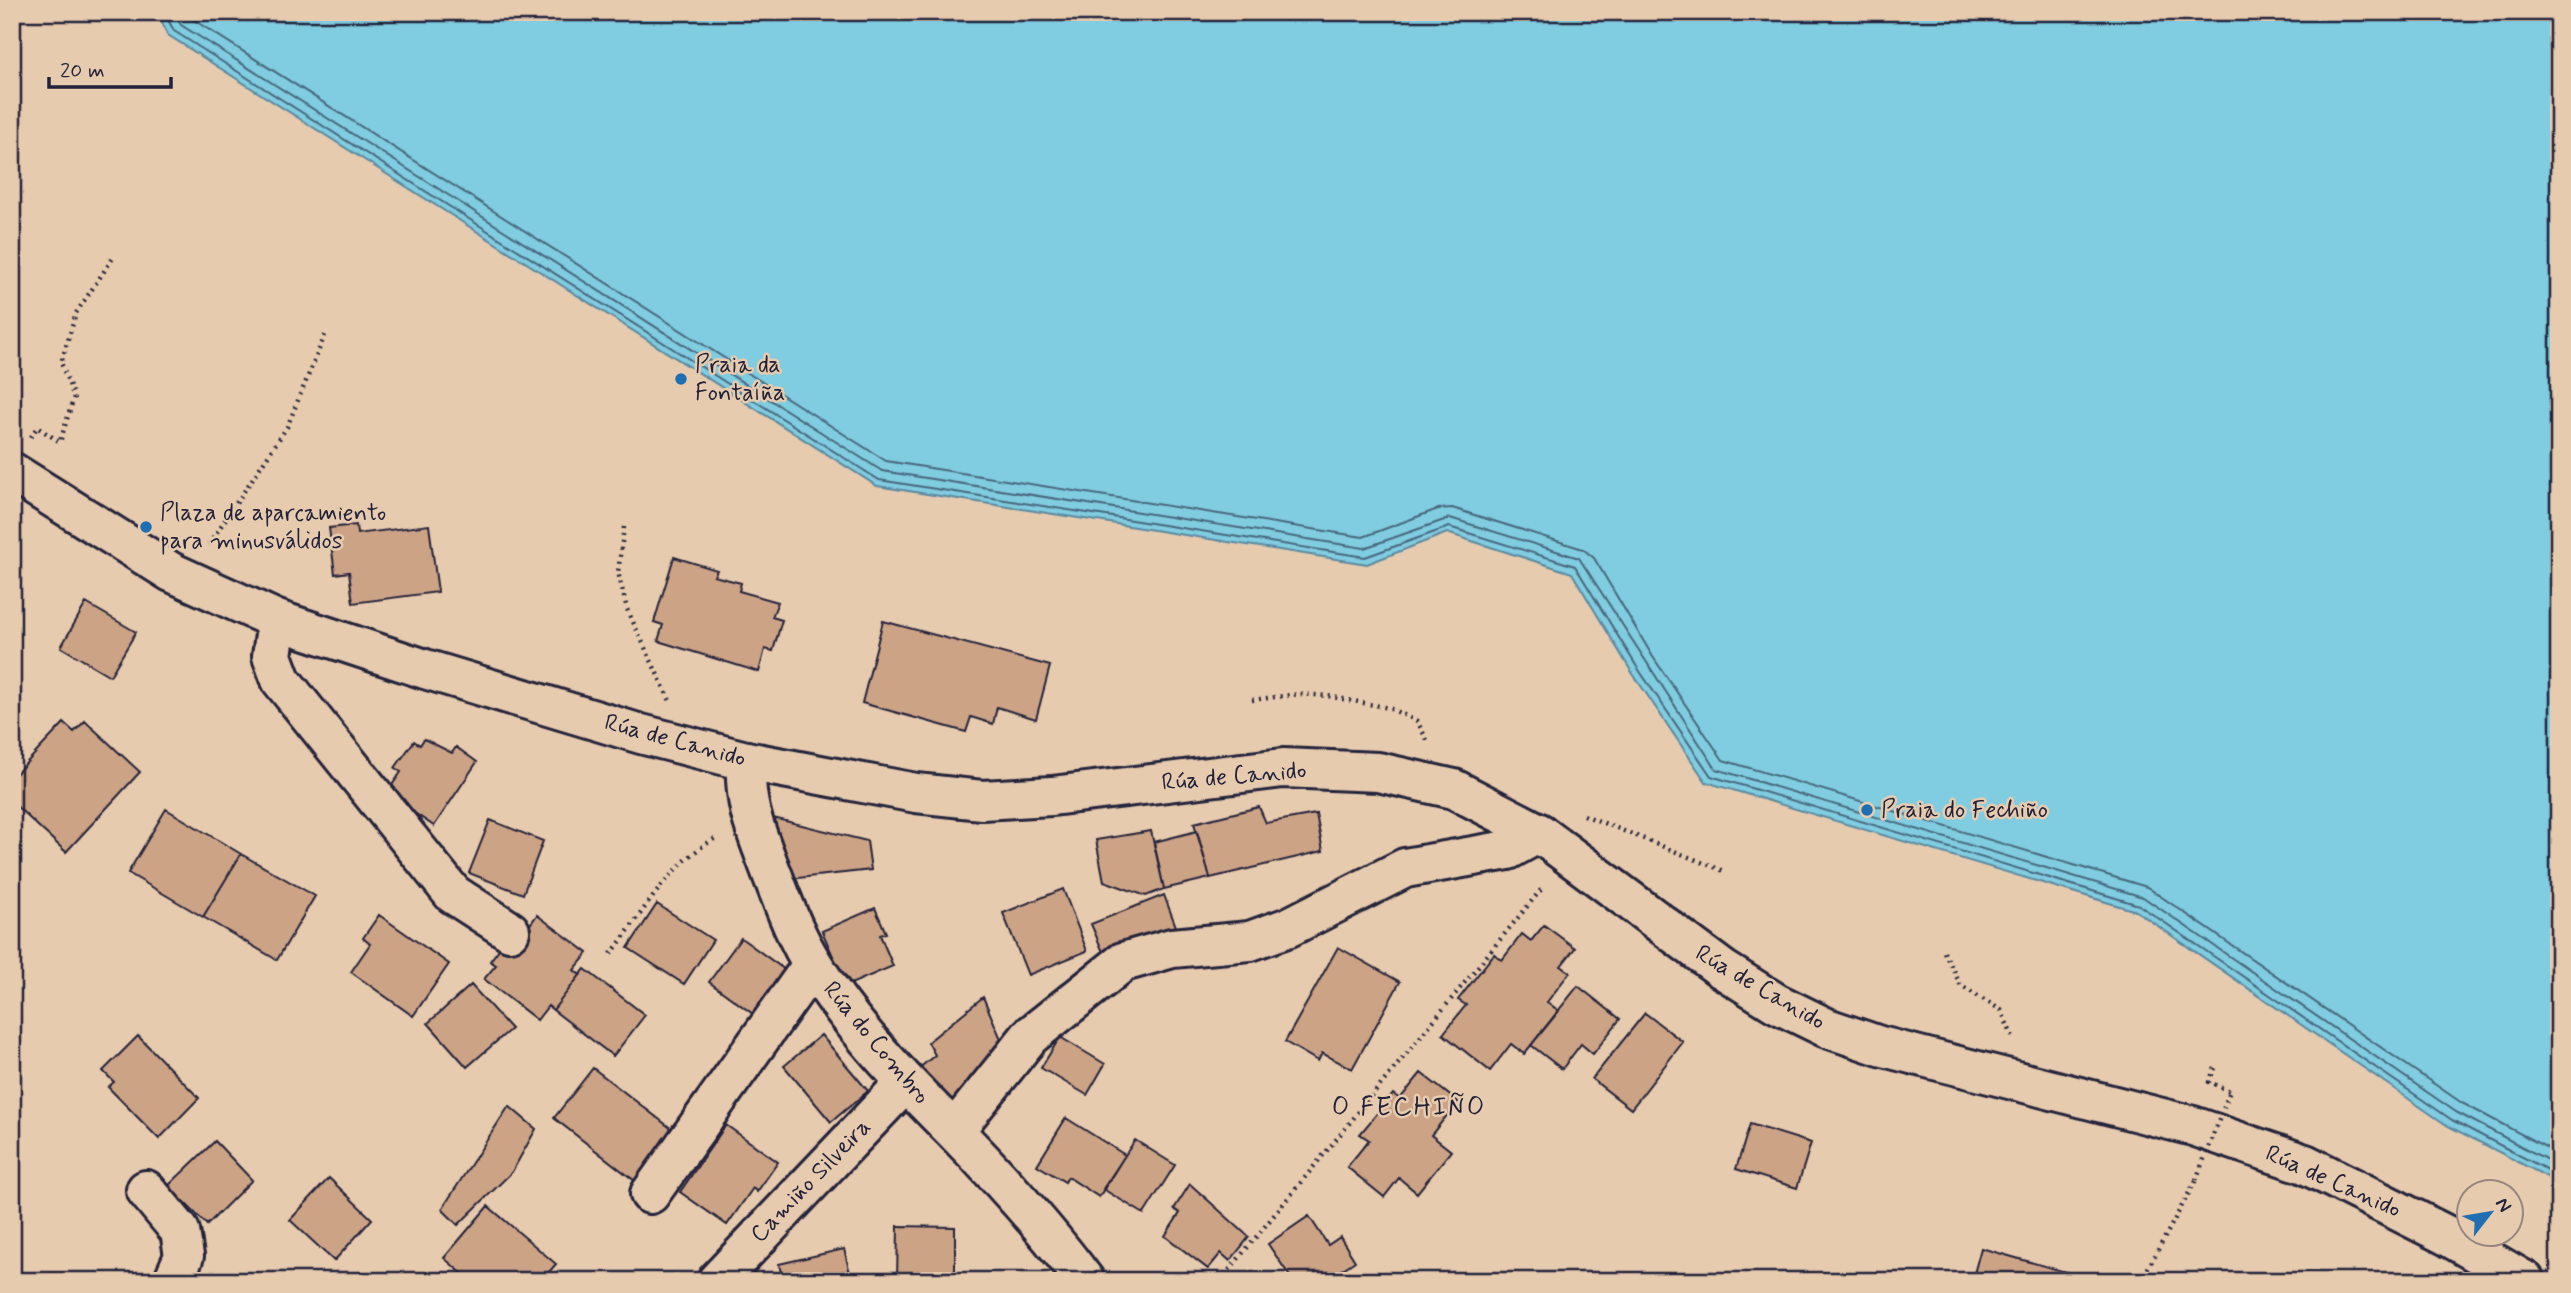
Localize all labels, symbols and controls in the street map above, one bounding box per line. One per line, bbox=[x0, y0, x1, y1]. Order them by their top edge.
scale bar bbox=[49, 46, 172, 90]
text: 20 m bbox=[60, 57, 105, 85]
place label: Praia da Fontaíña bbox=[695, 350, 785, 409]
marker: Praia da Fontaíña bbox=[673, 371, 689, 387]
place label: Plaza de aparcamiento para minusválidos bbox=[160, 498, 386, 557]
marker: Plaza de aparcamiento para minusválidos bbox=[138, 519, 154, 535]
street label: Rúa de Canido bbox=[601, 707, 749, 775]
street label: Rúa de Canido bbox=[1160, 755, 1308, 799]
place label: Praia do Fechiño bbox=[1881, 795, 2048, 826]
marker: Praia do Fechiño bbox=[1859, 802, 1875, 818]
street label: Rúa de Canido bbox=[1689, 938, 1831, 1038]
street label: Rúa do Combro bbox=[816, 975, 936, 1111]
district label: O FECHIÑO bbox=[1332, 1091, 1486, 1125]
street label: Camiño Silveira bbox=[744, 1112, 878, 1250]
street label: Rúa de Canido bbox=[2260, 1138, 2406, 1226]
north arrow bbox=[2456, 1178, 2526, 1248]
text: N bbox=[2489, 1193, 2517, 1217]

